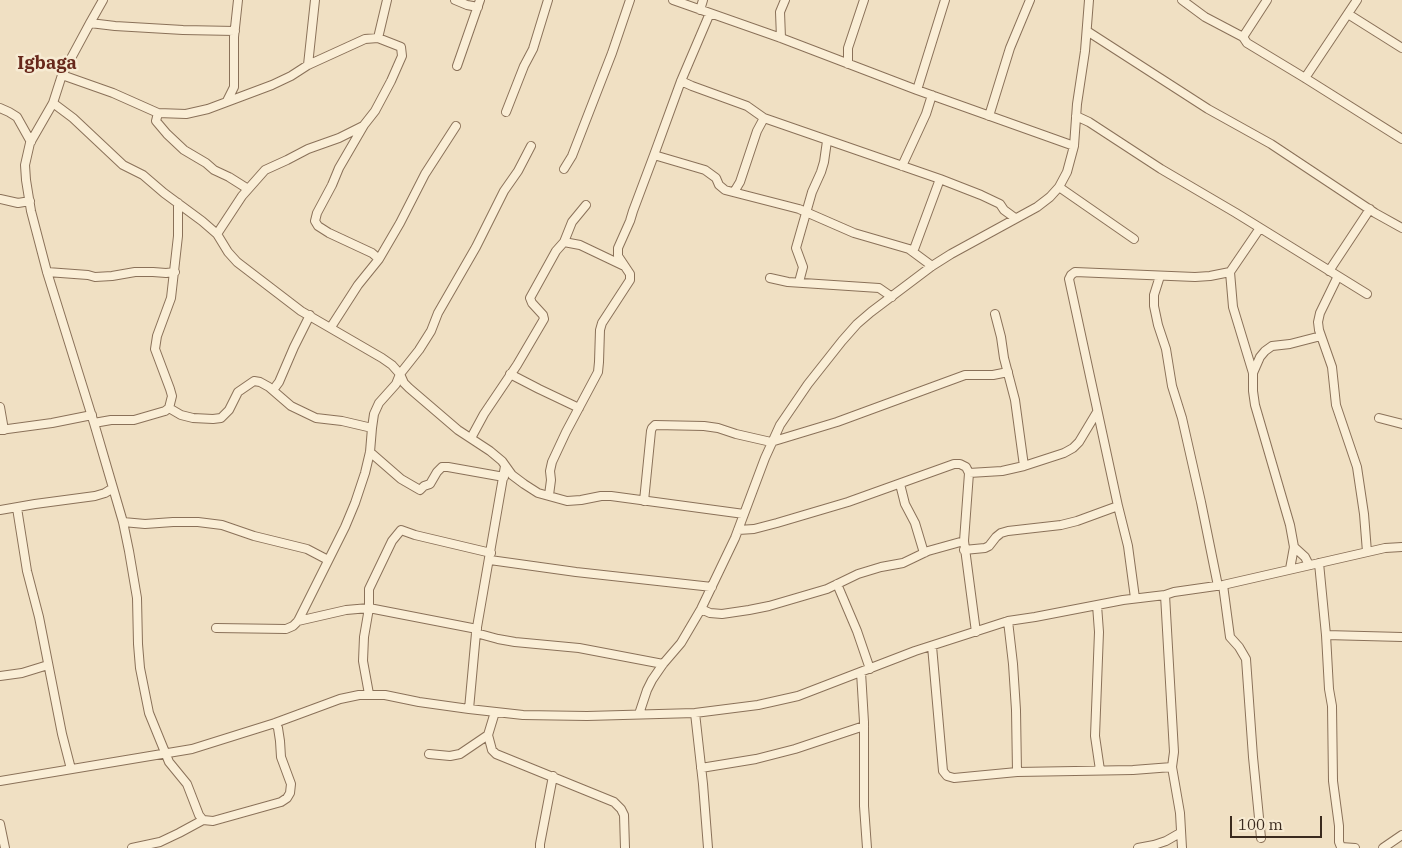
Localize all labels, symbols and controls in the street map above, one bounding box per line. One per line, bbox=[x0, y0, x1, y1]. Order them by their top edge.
district label: Igbaga bbox=[17, 53, 77, 75]
scale bar bbox=[1232, 806, 1324, 838]
text: 100 m bbox=[1238, 815, 1283, 834]

